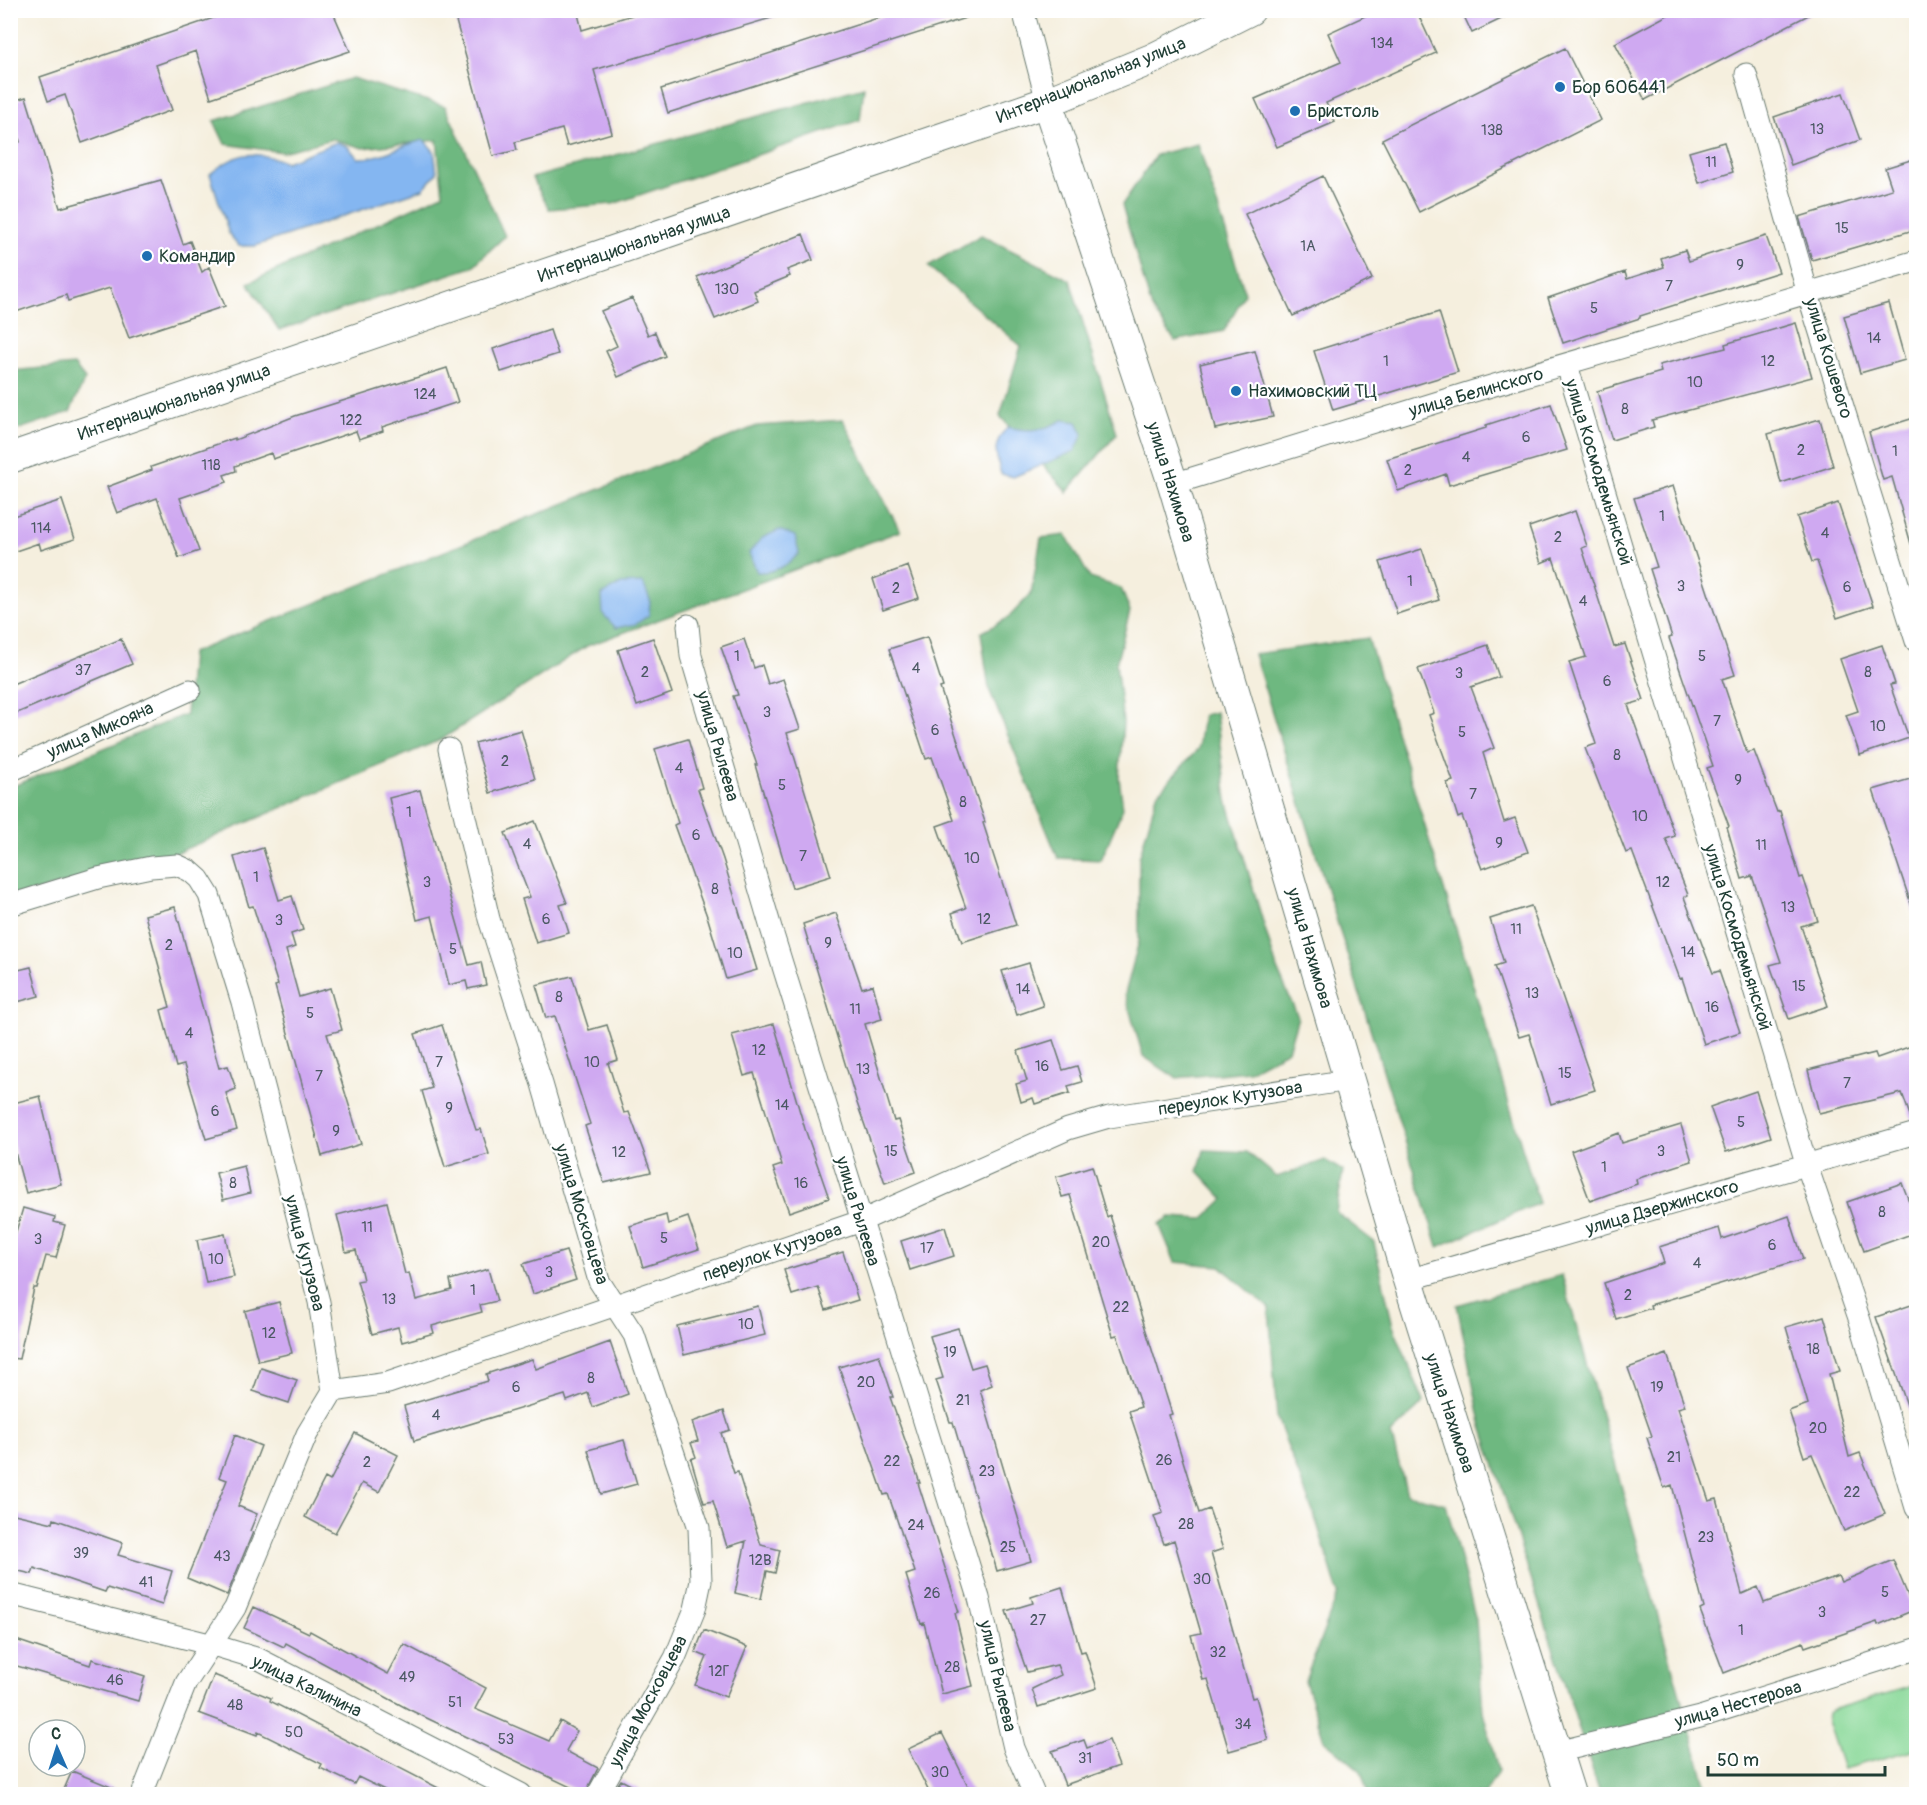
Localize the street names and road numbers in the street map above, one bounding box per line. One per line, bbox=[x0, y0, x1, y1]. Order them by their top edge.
street label: Интернациональная улица bbox=[993, 32, 1189, 129]
street label: Интернациональная улица bbox=[535, 201, 733, 288]
street label: улица Кошевого bbox=[1799, 294, 1858, 421]
street label: Интернациональная улица bbox=[75, 359, 273, 446]
street label: улица Белинского bbox=[1405, 362, 1546, 423]
street label: улица Космодемьянской bbox=[1559, 375, 1638, 568]
street label: улица Нахимова bbox=[1141, 418, 1200, 545]
street label: улица Рылеева bbox=[691, 687, 744, 804]
street label: улица Микояна bbox=[42, 697, 157, 765]
street label: улица Космодемьянской bbox=[1698, 840, 1777, 1033]
street label: улица Нахимова bbox=[1281, 884, 1338, 1011]
street label: переулок Кутузова bbox=[1156, 1076, 1304, 1121]
street label: улица Московцева bbox=[549, 1140, 614, 1287]
street label: улица Рылеева bbox=[830, 1152, 885, 1269]
street label: улица Дзержинского bbox=[1582, 1175, 1742, 1241]
street label: улица Кутузова bbox=[279, 1192, 330, 1314]
street label: переулок Кутузова bbox=[700, 1218, 845, 1287]
street label: улица Нахимова bbox=[1419, 1350, 1480, 1476]
street label: улица Рылеева bbox=[973, 1617, 1022, 1734]
street label: улица Московцева bbox=[604, 1632, 693, 1772]
street label: улица Калинина bbox=[247, 1650, 365, 1723]
street label: улица Нестерова bbox=[1671, 1675, 1804, 1734]

